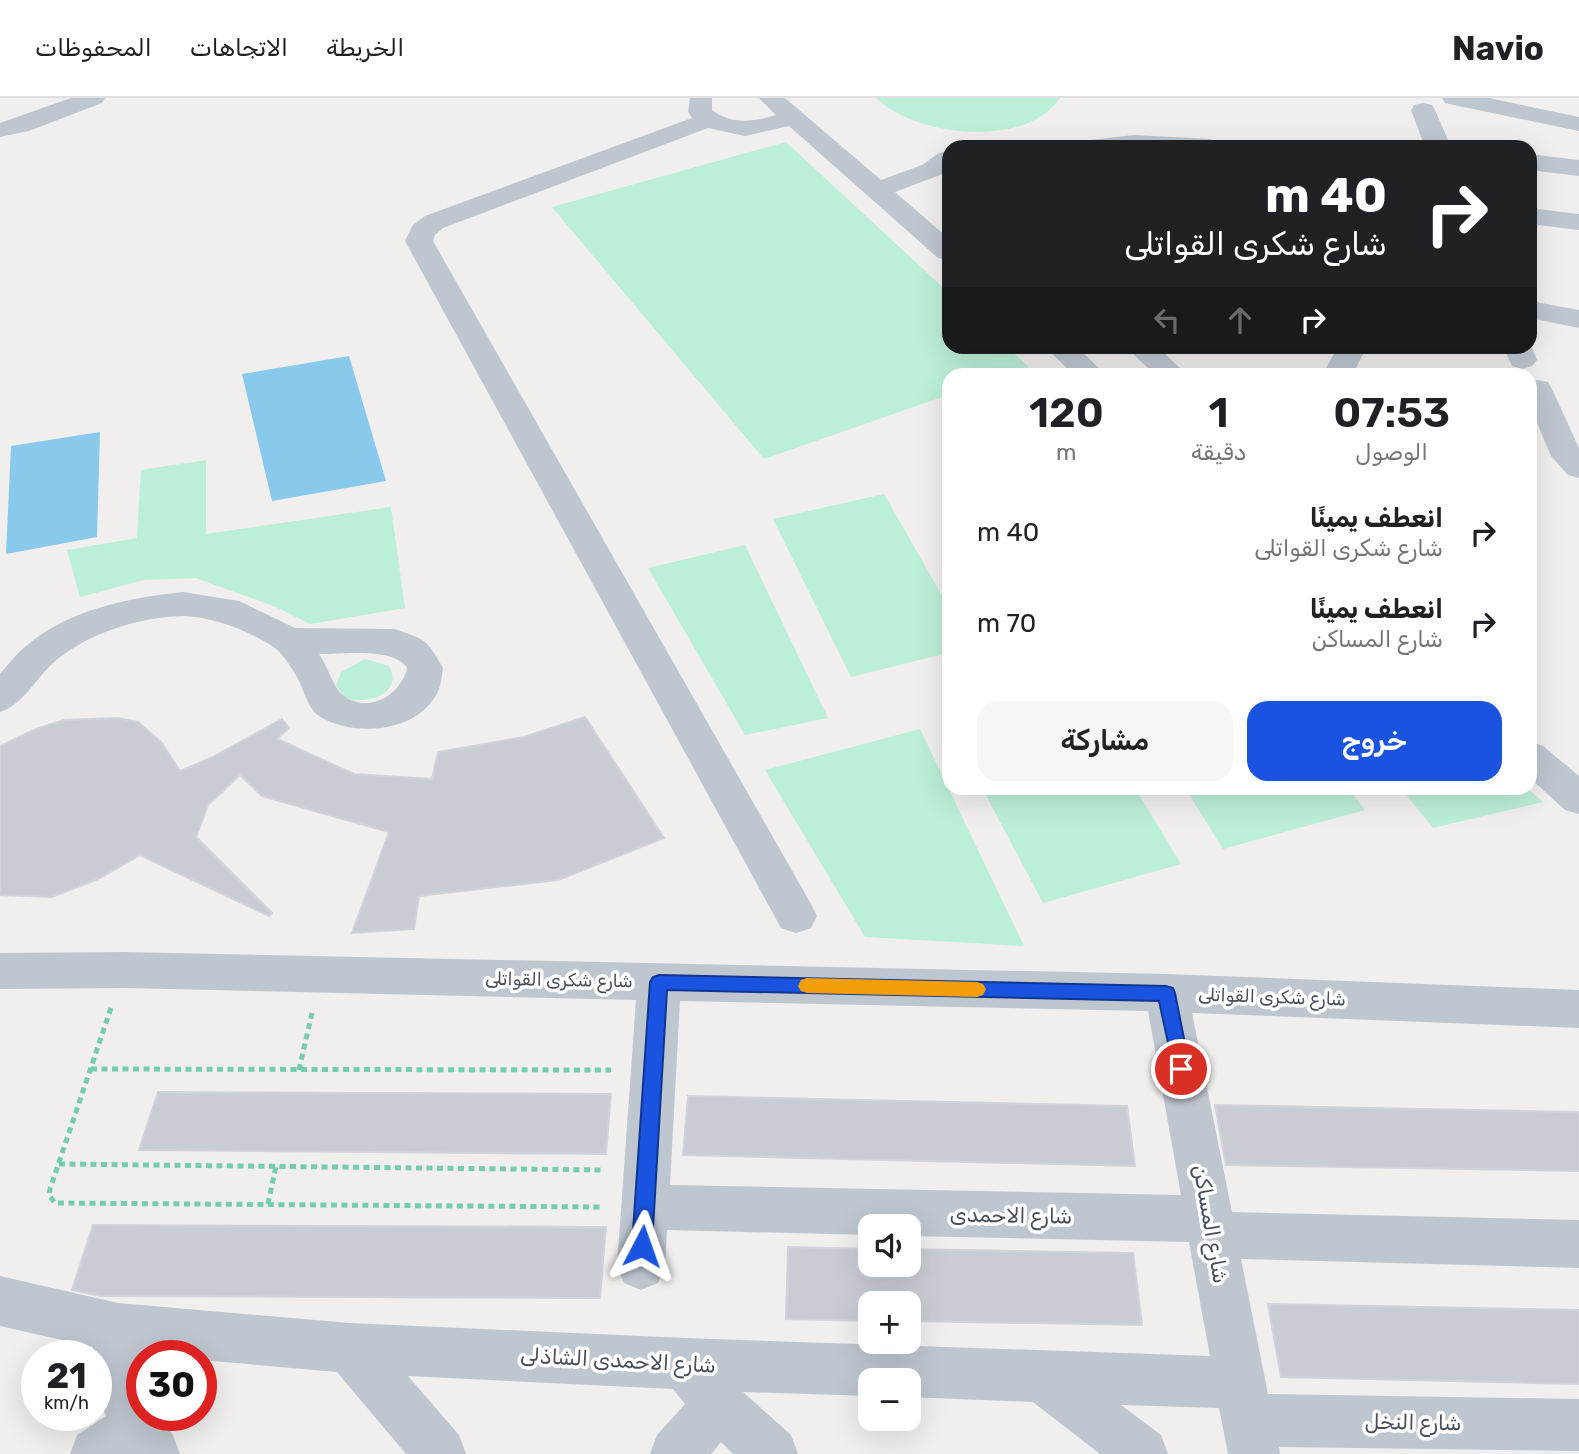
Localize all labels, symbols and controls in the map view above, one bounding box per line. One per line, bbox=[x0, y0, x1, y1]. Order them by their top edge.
text: Navio bbox=[1452, 29, 1544, 68]
text: المحفوظات bbox=[35, 34, 152, 62]
text: الاتجاهات bbox=[190, 34, 288, 62]
text: الخريطة bbox=[326, 34, 404, 62]
text: 40 m bbox=[1265, 166, 1387, 224]
icon: right bbox=[1411, 168, 1502, 259]
text: شارع شكرى القواتلى bbox=[1124, 225, 1387, 263]
icon: left bbox=[1148, 301, 1186, 339]
icon: ahead bbox=[1221, 301, 1259, 339]
icon: right bbox=[1294, 301, 1332, 339]
text: 120 bbox=[1029, 388, 1104, 438]
text: 1 bbox=[1208, 388, 1229, 438]
text: 07:53 bbox=[1333, 388, 1450, 438]
text: m bbox=[1056, 438, 1077, 466]
text: دقيقة bbox=[1191, 438, 1246, 466]
text: الوصول bbox=[1355, 438, 1428, 466]
text: انعطف يمينًا bbox=[1310, 503, 1443, 534]
icon: right bbox=[1464, 514, 1502, 552]
text: 40 m bbox=[977, 517, 1039, 548]
text: شارع شكرى القواتلى bbox=[1254, 534, 1443, 562]
text: انعطف يمينًا bbox=[1310, 594, 1443, 625]
icon: right bbox=[1464, 605, 1502, 643]
text: 70 m bbox=[977, 608, 1036, 639]
text: شارع المساكن bbox=[1312, 625, 1443, 653]
button: مشاركة bbox=[977, 701, 1233, 781]
button: خروج bbox=[1247, 701, 1502, 781]
street label: شارع شكرى القواتلى bbox=[485, 968, 633, 993]
street label: شارع شكرى القواتلى bbox=[1198, 983, 1346, 1012]
pin bbox=[1151, 1039, 1211, 1099]
icon: arrive bbox=[1162, 1050, 1200, 1088]
street label: شارع المساكن bbox=[1186, 1163, 1234, 1286]
street label: شارع الاحمدى bbox=[949, 1201, 1073, 1231]
position arrow bbox=[605, 1209, 679, 1283]
map controls bbox=[858, 1214, 921, 1431]
button: sound bbox=[858, 1214, 921, 1277]
button: + bbox=[858, 1291, 921, 1354]
speed limit sign: 30 bbox=[126, 1340, 217, 1431]
street label: شارع الاحمدى الشاذلى bbox=[519, 1342, 716, 1380]
text: 21 bbox=[46, 1355, 87, 1397]
button: − bbox=[858, 1368, 921, 1431]
text: km/h bbox=[44, 1392, 89, 1414]
street label: شارع النخل bbox=[1364, 1409, 1462, 1437]

